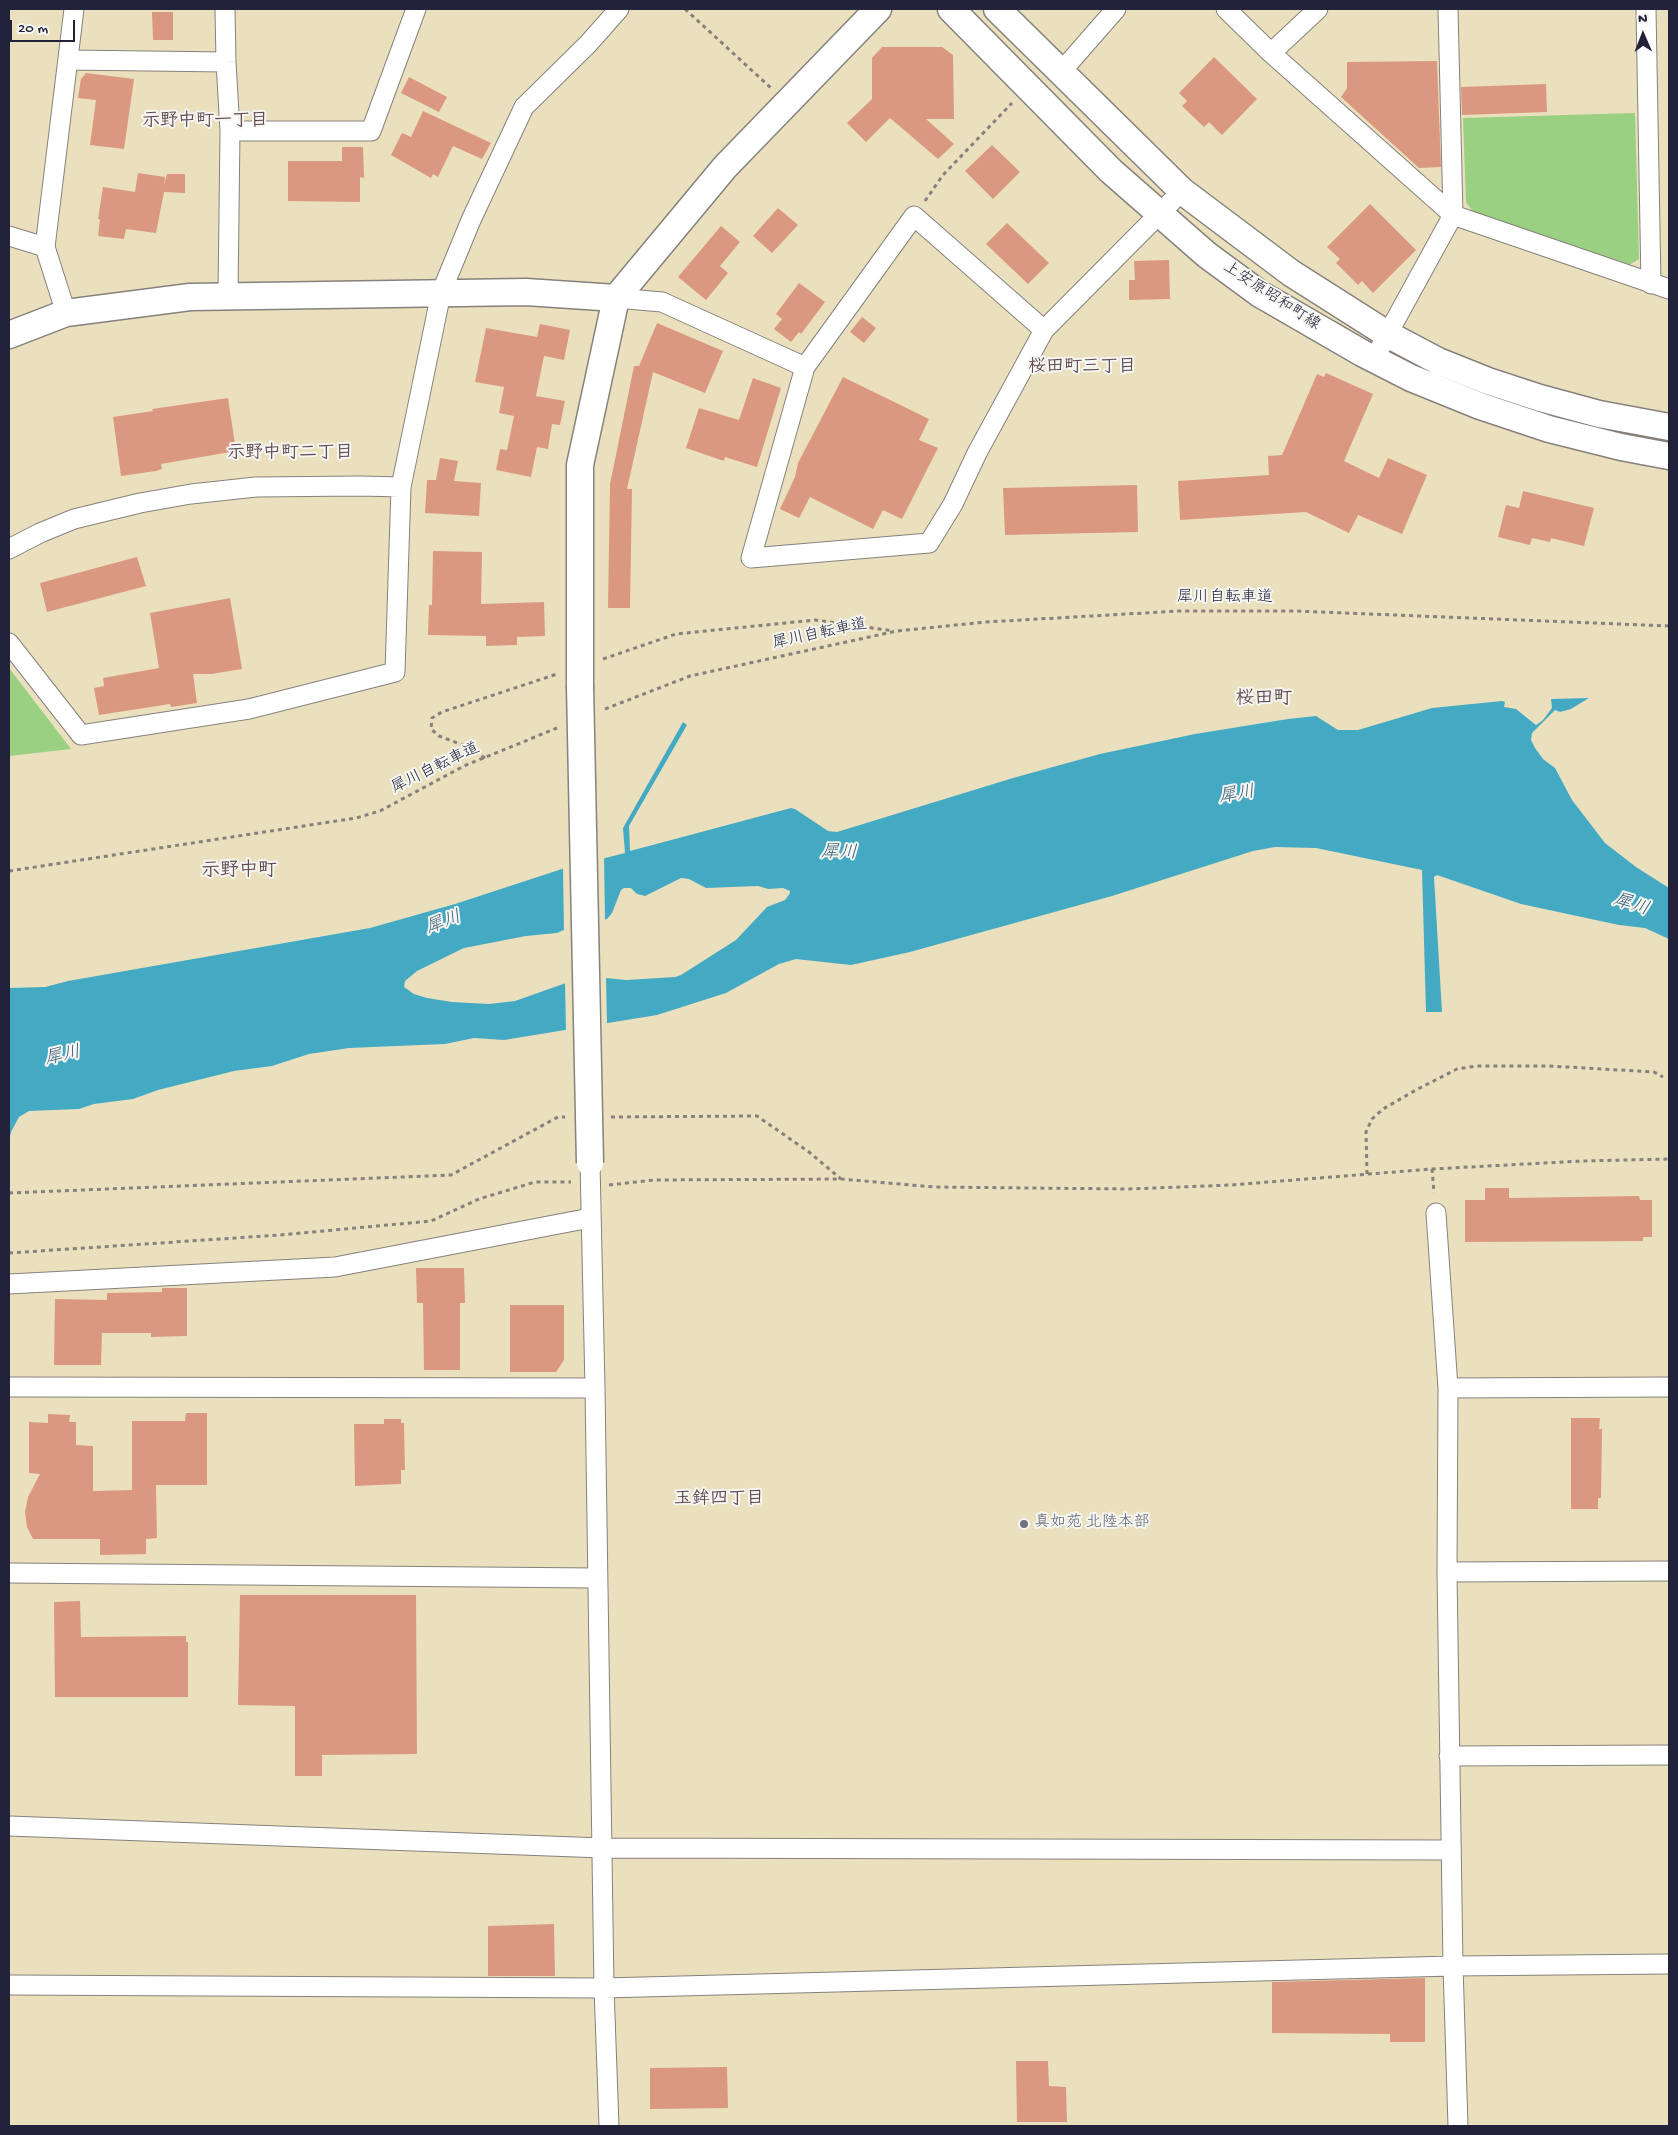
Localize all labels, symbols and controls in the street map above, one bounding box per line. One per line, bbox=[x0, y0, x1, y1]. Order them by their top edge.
scale bar bbox=[12, 10, 78, 42]
north arrow bbox=[1618, 10, 1668, 60]
text: N bbox=[1638, 11, 1647, 28]
text: 20 m bbox=[18, 20, 48, 38]
district label: 示野中町一丁目 bbox=[142, 111, 268, 133]
street label: 上安原昭和町線 bbox=[1219, 258, 1323, 336]
district label: 桜田町三丁目 bbox=[1028, 357, 1136, 379]
district label: 示野中町二丁目 bbox=[227, 443, 353, 465]
street label: 犀川自転車道 bbox=[1177, 589, 1273, 609]
street label: 犀川自転車道 bbox=[771, 616, 869, 654]
district label: 桜田町 bbox=[1236, 689, 1292, 711]
street label: 犀川自転車道 bbox=[389, 739, 483, 799]
water label: 犀川 bbox=[1218, 783, 1256, 809]
water label: 犀川 bbox=[821, 843, 857, 865]
district label: 示野中町 bbox=[201, 861, 277, 883]
water label: 犀川 bbox=[1611, 890, 1651, 922]
water label: 犀川 bbox=[423, 908, 465, 940]
water label: 犀川 bbox=[43, 1043, 83, 1071]
district label: 玉鉾四丁目 bbox=[674, 1489, 764, 1511]
place label: 真如苑 北陸本部 bbox=[1034, 1514, 1150, 1534]
marker: 真如苑 北陸本部 bbox=[1018, 1518, 1030, 1530]

